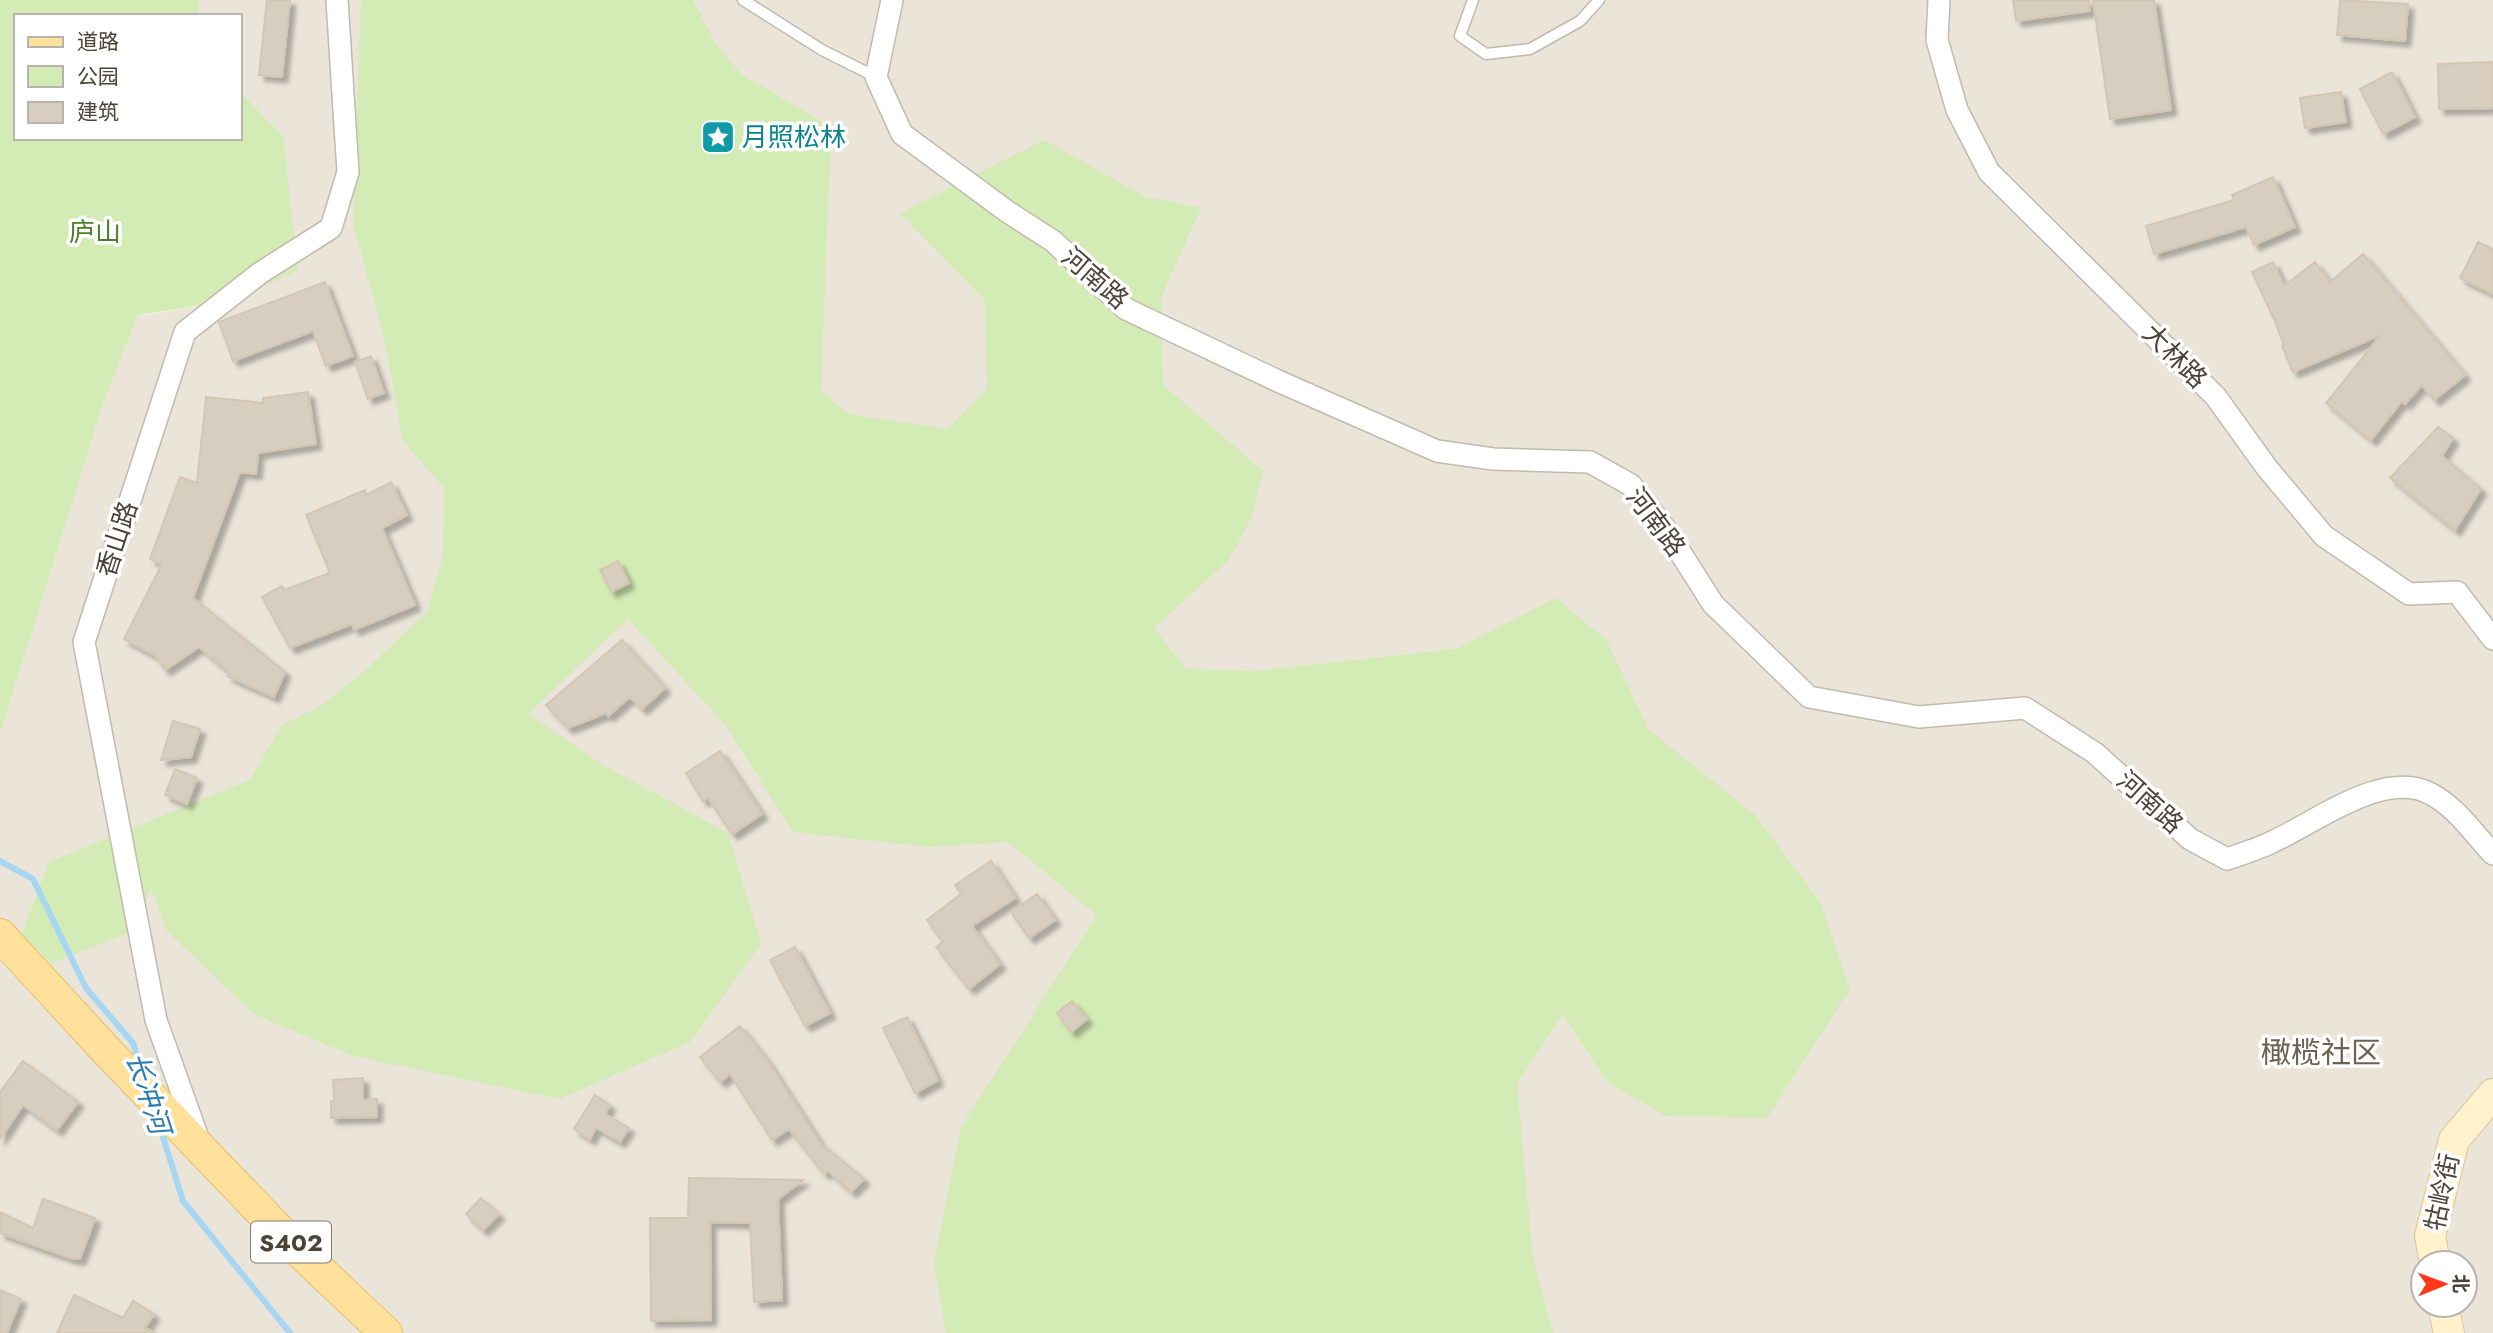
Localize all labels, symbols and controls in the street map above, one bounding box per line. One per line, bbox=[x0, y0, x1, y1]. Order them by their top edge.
legend bbox=[14, 14, 242, 140]
text: 道路 bbox=[77, 27, 119, 57]
text: 公园 bbox=[77, 62, 119, 92]
text: 建筑 bbox=[77, 97, 119, 127]
place icon: 月照松林 bbox=[699, 118, 737, 156]
place label: 月照松林 bbox=[742, 118, 846, 156]
park label: 庐山 bbox=[69, 213, 121, 251]
street label: 河南路 bbox=[1053, 238, 1137, 318]
street label: 大林路 bbox=[2134, 315, 2216, 397]
street label: 河南路 bbox=[1617, 479, 1695, 565]
street label: 香山路 bbox=[87, 496, 147, 582]
street label: 河南路 bbox=[2108, 762, 2192, 842]
district label: 橄榄社区 bbox=[2261, 1031, 2381, 1074]
water label: 长冲河 bbox=[116, 1047, 182, 1144]
street label: 牯岭街 bbox=[2415, 1150, 2469, 1234]
road number: S402 bbox=[251, 1222, 331, 1262]
north arrow bbox=[2409, 1249, 2479, 1319]
text: 北 bbox=[2447, 1274, 2474, 1293]

